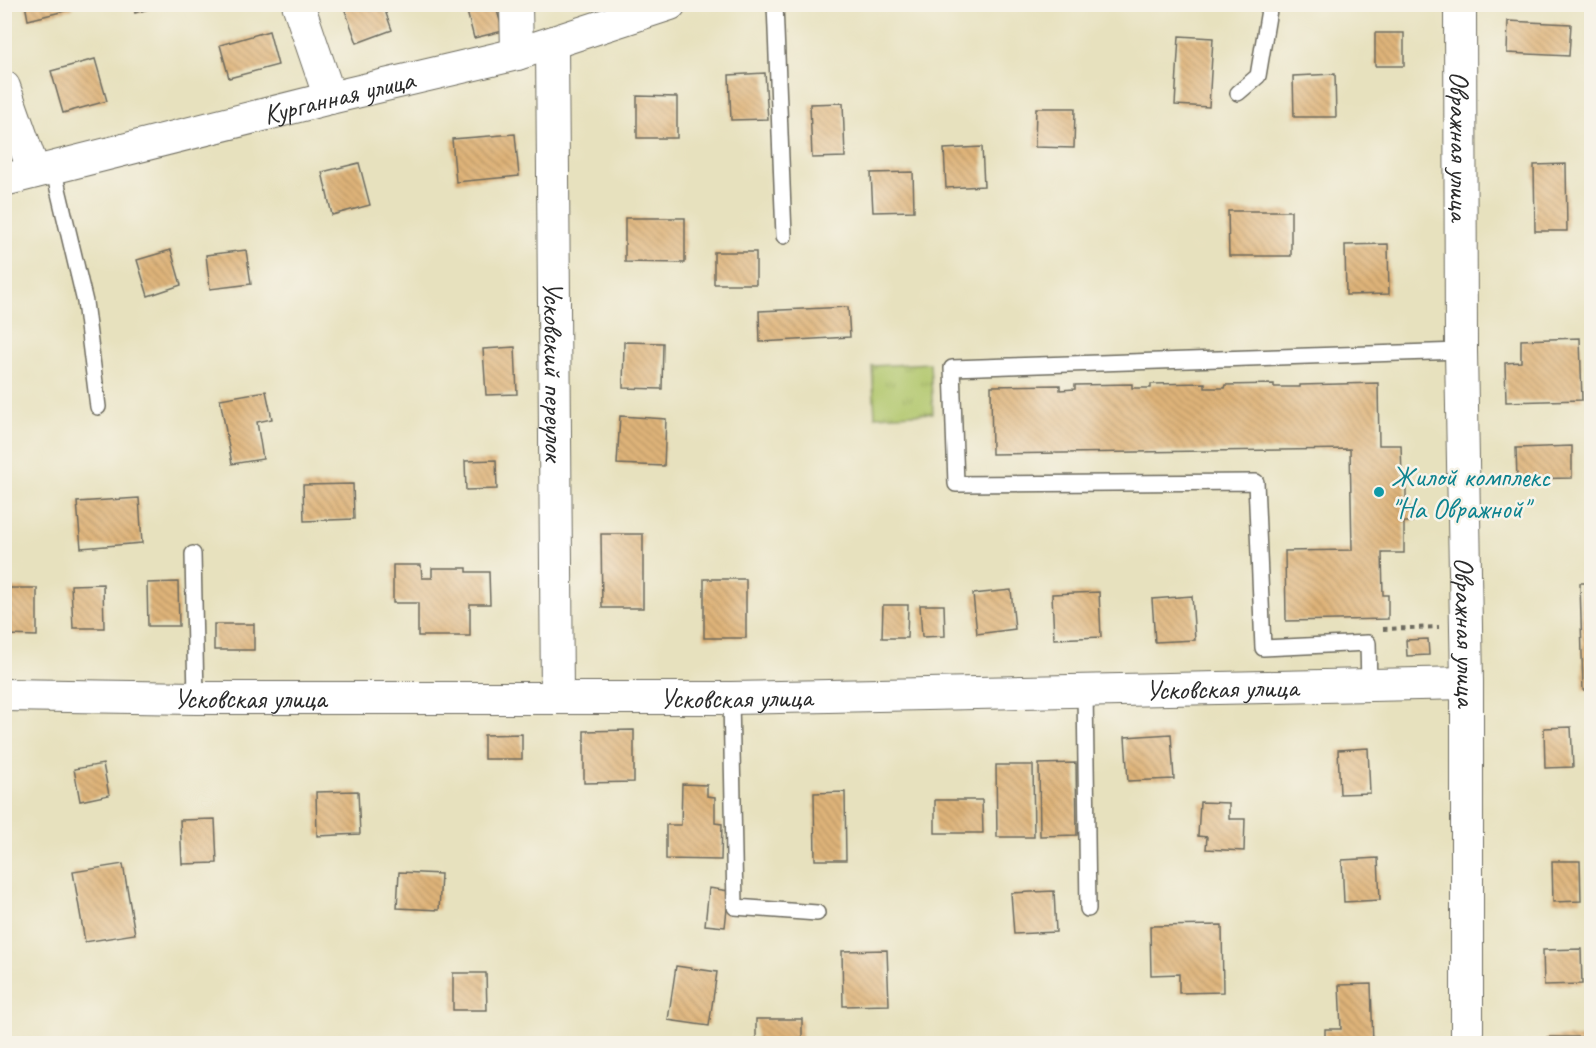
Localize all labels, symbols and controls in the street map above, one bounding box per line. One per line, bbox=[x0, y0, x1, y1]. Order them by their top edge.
street label: Курганная улица bbox=[259, 61, 419, 132]
street label: Овражная улица bbox=[1443, 71, 1478, 223]
street label: Усковский переулок bbox=[536, 281, 573, 464]
place label: Жилой комплекс "На Овражной" bbox=[1391, 459, 1551, 526]
marker: Жилой комплекс "На Овражной" bbox=[1372, 485, 1386, 499]
street label: Овражная улица bbox=[1447, 557, 1485, 709]
street label: Усковская улица bbox=[1145, 669, 1301, 707]
street label: Усковская улица bbox=[660, 679, 815, 716]
street label: Усковская улица bbox=[173, 680, 329, 716]

